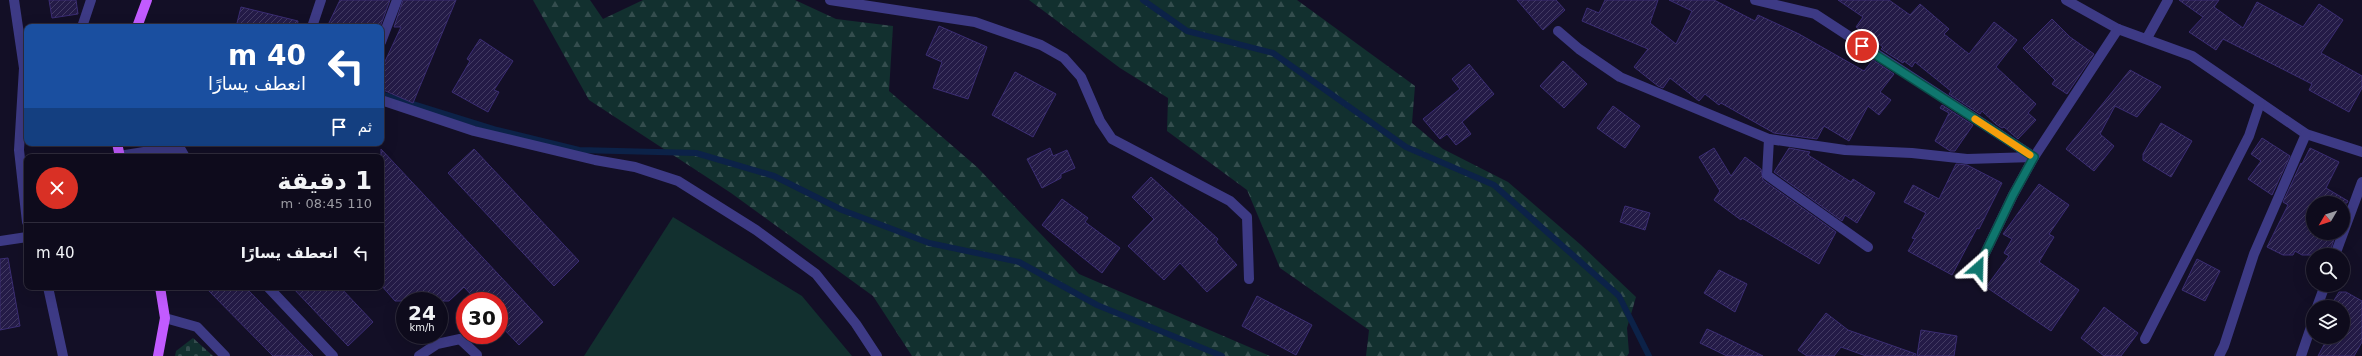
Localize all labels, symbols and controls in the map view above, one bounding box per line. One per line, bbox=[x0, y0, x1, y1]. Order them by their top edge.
pin bbox=[1845, 29, 1879, 63]
icon: arrive bbox=[1851, 35, 1873, 57]
text: 40 m bbox=[228, 39, 306, 72]
icon: left bbox=[320, 40, 372, 92]
text: انعطف يسارًا bbox=[208, 73, 306, 94]
icon: arrive bbox=[328, 116, 350, 138]
text: ثم bbox=[358, 118, 372, 136]
button: close bbox=[36, 167, 78, 209]
text: 1 دقيقة bbox=[277, 167, 372, 195]
text: 110 m · 08:45 bbox=[281, 196, 372, 211]
north arrow bbox=[2306, 196, 2350, 240]
map controls bbox=[2306, 196, 2350, 344]
icon: left bbox=[350, 242, 372, 264]
text: 40 m bbox=[36, 244, 75, 262]
text: انعطف يسارًا bbox=[241, 244, 338, 262]
position arrow bbox=[1957, 247, 1999, 289]
button: search bbox=[2306, 248, 2350, 292]
speed limit sign: 30 bbox=[456, 292, 508, 344]
button: layers bbox=[2306, 300, 2350, 344]
text: 24 bbox=[408, 301, 436, 325]
text: km/h bbox=[409, 322, 435, 333]

